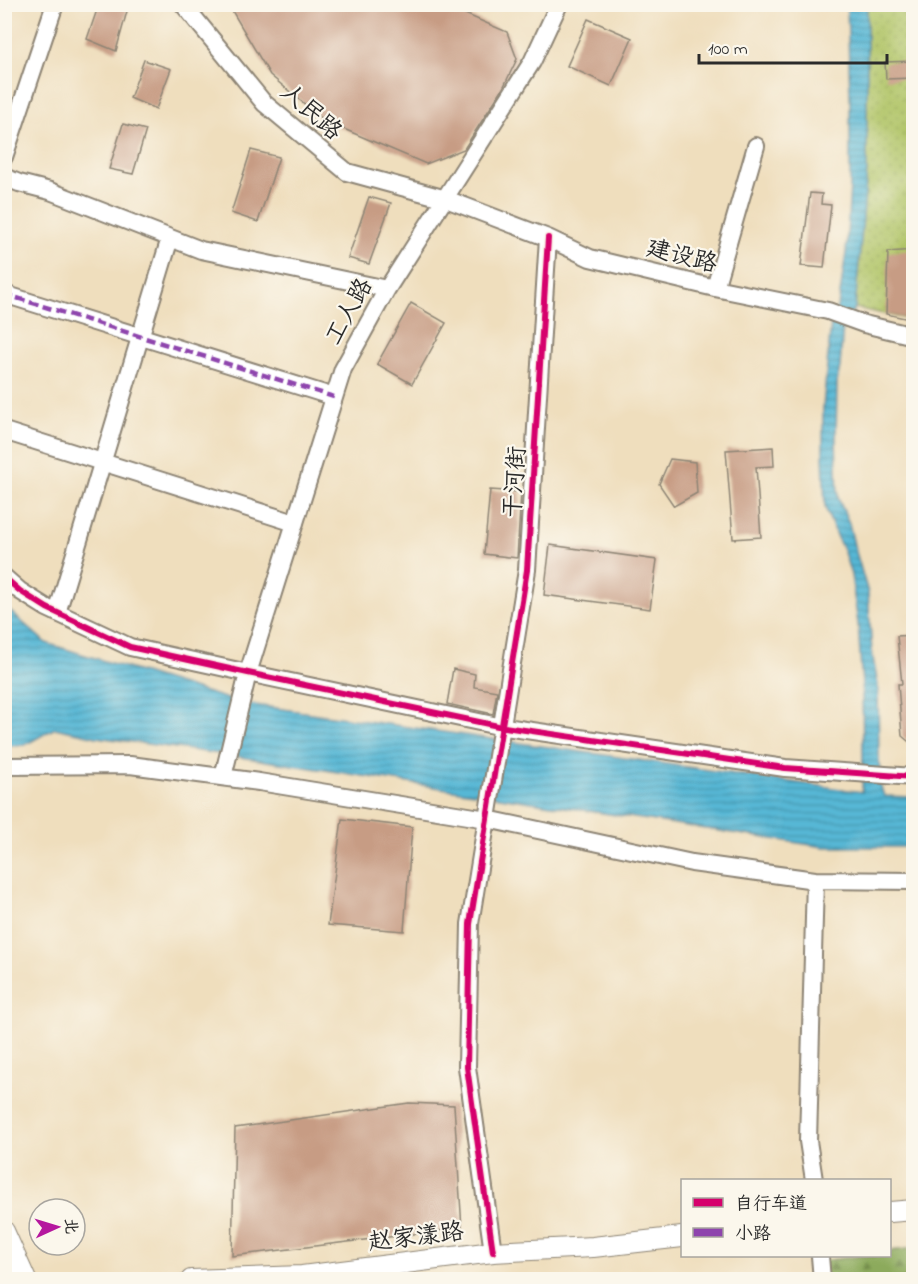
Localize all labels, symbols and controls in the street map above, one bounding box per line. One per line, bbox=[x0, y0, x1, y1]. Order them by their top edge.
scale bar bbox=[699, 27, 886, 65]
text: 100 m bbox=[708, 37, 748, 63]
street label: 人民路 bbox=[272, 76, 349, 150]
street label: 建设路 bbox=[642, 232, 721, 283]
street label: 工人路 bbox=[317, 272, 383, 352]
street label: 干河街 bbox=[497, 445, 536, 519]
legend bbox=[681, 1179, 891, 1257]
text: 自行车道 bbox=[735, 1192, 807, 1218]
north arrow bbox=[27, 1197, 87, 1257]
street label: 赵家漾路 bbox=[367, 1215, 466, 1262]
text: 北 bbox=[57, 1217, 82, 1235]
text: 小路 bbox=[735, 1222, 771, 1248]

